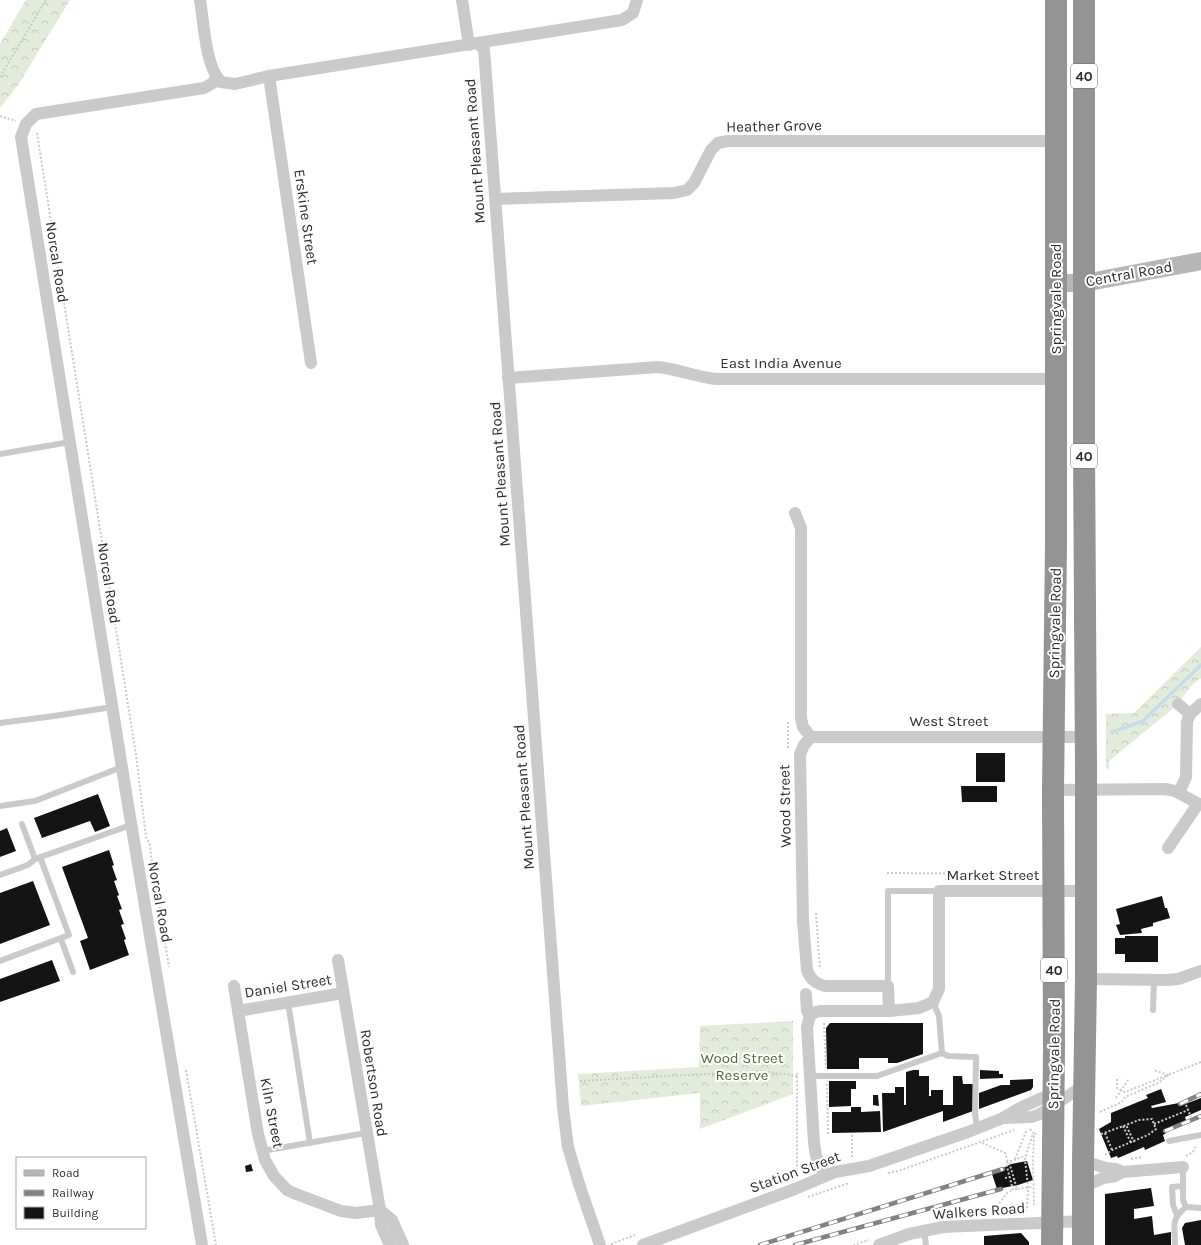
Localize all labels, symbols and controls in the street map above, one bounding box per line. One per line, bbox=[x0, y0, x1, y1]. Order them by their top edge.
road number: 40 bbox=[1071, 64, 1097, 88]
street label: Mount Pleasant Road bbox=[461, 78, 489, 224]
street label: Heather Grove bbox=[726, 116, 822, 136]
street label: Erskine Street bbox=[290, 168, 322, 266]
street label: Norcal Road bbox=[42, 220, 72, 304]
street label: Springvale Road bbox=[1047, 243, 1065, 355]
street label: Central Road bbox=[1084, 258, 1174, 290]
street label: East India Avenue bbox=[720, 354, 842, 372]
street label: Mount Pleasant Road bbox=[486, 401, 514, 547]
road number: 40 bbox=[1071, 444, 1097, 468]
street label: Norcal Road bbox=[94, 541, 124, 625]
street label: Springvale Road bbox=[1045, 567, 1065, 679]
street label: West Street bbox=[910, 712, 989, 730]
street label: Mount Pleasant Road bbox=[510, 724, 538, 870]
street label: Wood Street bbox=[775, 764, 795, 848]
street label: Norcal Road bbox=[144, 860, 176, 944]
street label: Market Street bbox=[947, 866, 1040, 884]
road number: 40 bbox=[1041, 958, 1067, 982]
street label: Daniel Street bbox=[243, 970, 333, 1002]
street label: Springvale Road bbox=[1044, 998, 1064, 1110]
street label: Robertson Road bbox=[357, 1028, 391, 1138]
park label: Wood Street Reserve bbox=[701, 1049, 784, 1084]
street label: Kiln Street bbox=[256, 1076, 288, 1150]
street label: Station Street bbox=[747, 1147, 843, 1197]
legend bbox=[16, 1157, 146, 1229]
text: Road bbox=[52, 1166, 80, 1180]
text: Railway bbox=[52, 1186, 94, 1200]
street label: Walkers Road bbox=[932, 1199, 1026, 1223]
text: Building bbox=[52, 1206, 99, 1220]

